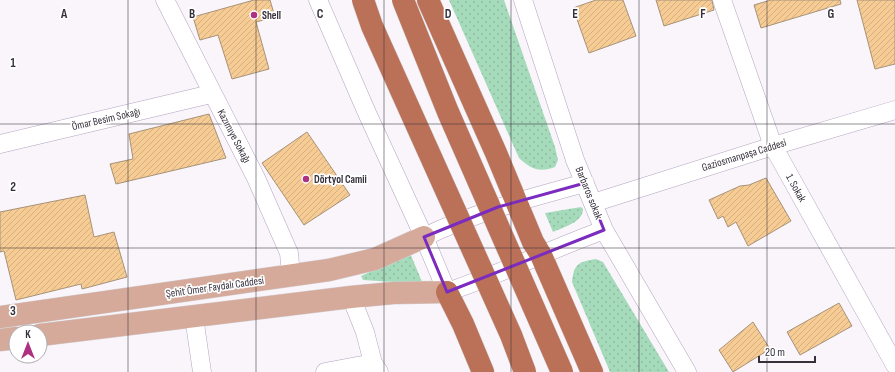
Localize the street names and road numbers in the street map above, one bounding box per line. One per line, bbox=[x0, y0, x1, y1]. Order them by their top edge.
street label: Ömar Besim Sokağı bbox=[70, 105, 142, 133]
street label: Kazımıye Sokağı bbox=[214, 107, 254, 165]
street label: Gaziosmanpaşa Caddesi bbox=[700, 136, 788, 174]
street label: Barbaros sokak bbox=[573, 165, 606, 222]
street label: 1. Sokak bbox=[783, 172, 809, 205]
street label: Şehit Ömer Faydalı Caddesi bbox=[165, 274, 265, 300]

